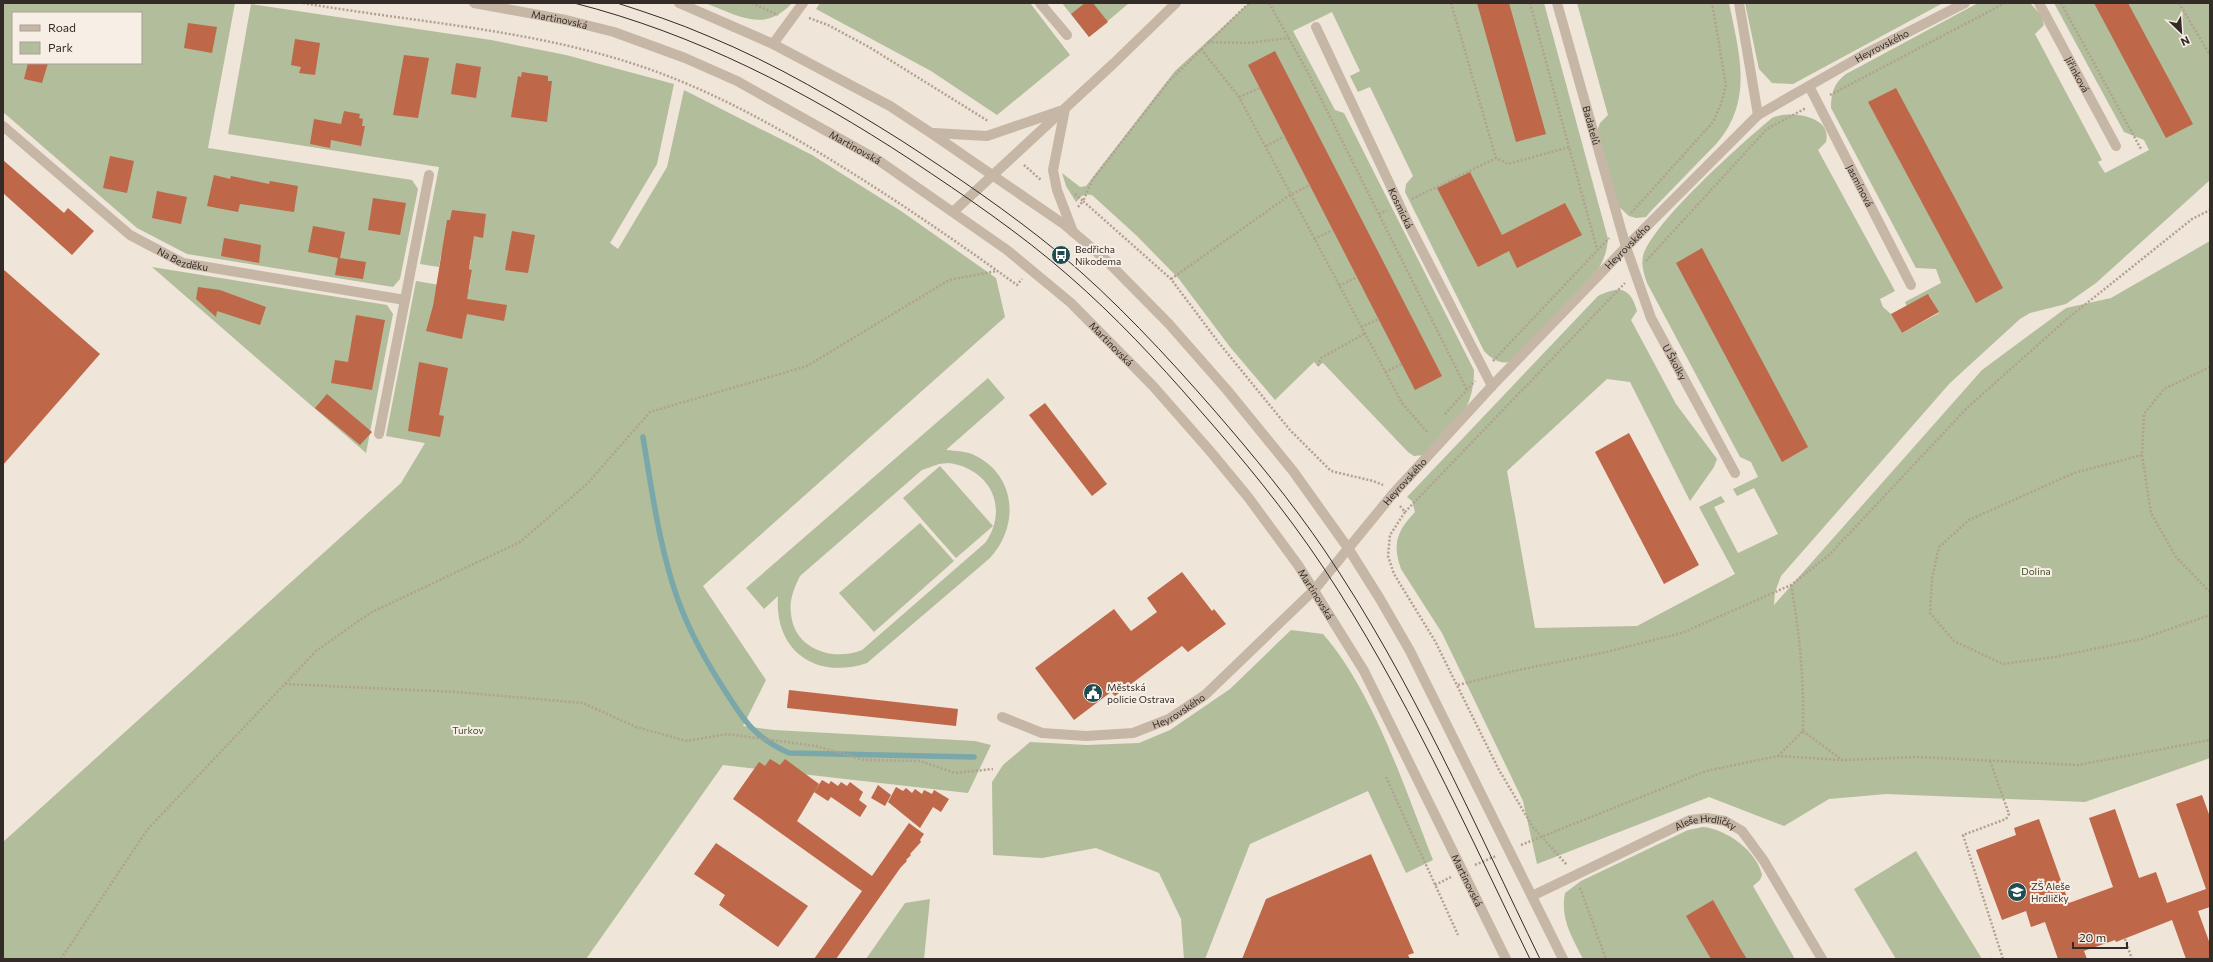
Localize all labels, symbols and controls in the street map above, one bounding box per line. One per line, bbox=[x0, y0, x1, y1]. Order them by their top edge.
street label: Martinovská bbox=[530, 8, 589, 31]
legend bbox=[12, 12, 142, 64]
north arrow bbox=[2161, 12, 2201, 52]
text: Road bbox=[48, 20, 76, 34]
street label: Heyrovského bbox=[1853, 27, 1911, 65]
text: N bbox=[2179, 34, 2192, 49]
text: Park bbox=[48, 40, 74, 54]
street label: Jiřinková bbox=[2063, 54, 2092, 94]
street label: Badatelů bbox=[1580, 104, 1603, 146]
street label: Martinovská bbox=[827, 128, 883, 166]
street label: Jasmínová bbox=[1844, 163, 1876, 209]
street label: Kosmická bbox=[1386, 186, 1416, 230]
street label: Heyrovského bbox=[1602, 221, 1652, 271]
place label: Bedřicha Nikodema bbox=[1075, 243, 1121, 267]
bus stop icon: Bedřicha Nikodema bbox=[1050, 244, 1072, 266]
street label: Na Bezděku bbox=[155, 245, 209, 273]
street label: Martinovská bbox=[1087, 319, 1136, 368]
street label: U Školky bbox=[1660, 342, 1690, 382]
street label: Heyrovského bbox=[1380, 455, 1429, 507]
park label: Dolina bbox=[2021, 565, 2051, 577]
street label: Martinovská bbox=[1296, 567, 1336, 622]
place label: Městská policie Ostrava bbox=[1107, 681, 1175, 705]
public building icon: Městská policie Ostrava bbox=[1082, 682, 1104, 704]
street label: Heyrovského bbox=[1150, 691, 1207, 731]
park label: Turkov bbox=[452, 724, 484, 736]
street label: Aleše Hrdličky bbox=[1673, 812, 1739, 833]
street label: Martinovská bbox=[1449, 852, 1485, 909]
place label: ZŠ Aleše Hrdličky bbox=[2031, 880, 2070, 904]
school or university icon: ZŠ Aleše Hrdličky bbox=[2006, 881, 2028, 903]
scale bar bbox=[2073, 924, 2127, 950]
text: 20 m bbox=[2079, 930, 2106, 944]

